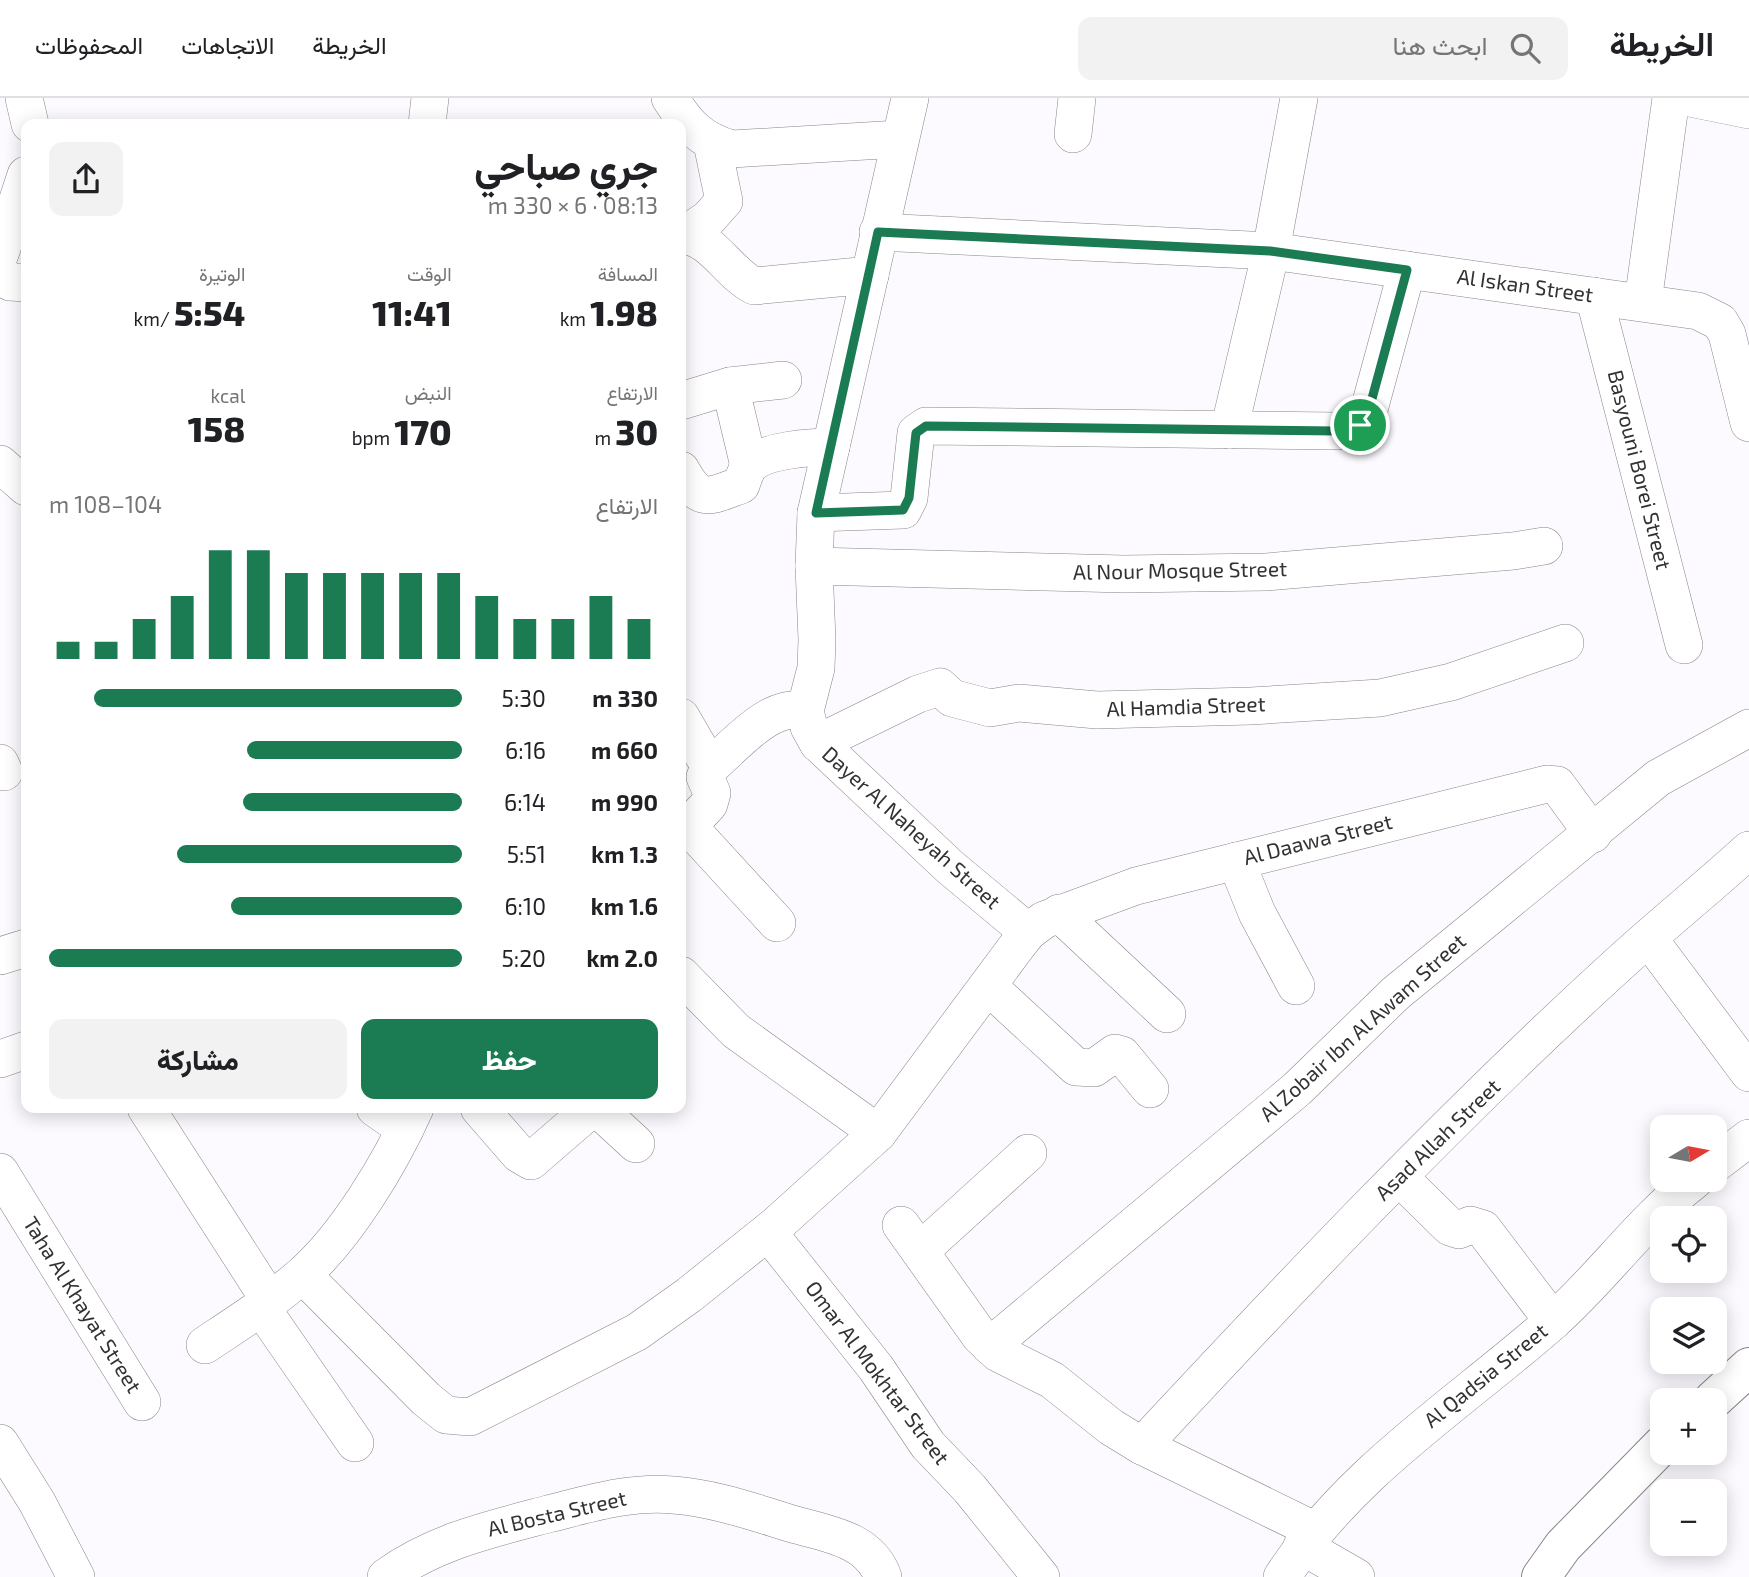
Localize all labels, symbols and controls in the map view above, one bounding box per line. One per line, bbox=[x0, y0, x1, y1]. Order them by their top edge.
search box bbox=[1078, 17, 1568, 80]
text: الخريطة bbox=[1610, 23, 1714, 63]
text: ابحث هنا bbox=[1393, 29, 1488, 60]
icon: search bbox=[1506, 29, 1544, 67]
text: المحفوظات bbox=[35, 30, 143, 59]
text: الاتجاهات bbox=[181, 30, 274, 59]
text: الخريطة bbox=[312, 30, 387, 59]
button: share bbox=[49, 142, 123, 216]
text: جري صباحي bbox=[474, 142, 658, 188]
text: 08:13 · 6 × 330 m bbox=[488, 191, 658, 219]
text: الوتيرة bbox=[199, 262, 245, 285]
text: الوقت bbox=[407, 262, 452, 285]
text: المسافة bbox=[598, 262, 658, 285]
street label: Al Iskan Street bbox=[1456, 263, 1595, 306]
text: 5:54 bbox=[174, 291, 245, 333]
text: 11:41 bbox=[372, 291, 452, 333]
text: 1.98 bbox=[590, 291, 658, 333]
text: /km bbox=[134, 307, 174, 330]
text: km bbox=[560, 307, 590, 330]
street label: Basyouni Borei Street bbox=[1604, 367, 1677, 572]
text: النبض bbox=[405, 381, 452, 404]
text: الارتفاع bbox=[606, 381, 658, 404]
text: kcal bbox=[211, 384, 245, 407]
pin bbox=[1330, 395, 1390, 455]
icon: arrive bbox=[1341, 406, 1379, 444]
text: 158 bbox=[188, 407, 245, 449]
text: 170 bbox=[395, 410, 452, 452]
text: 30 bbox=[615, 410, 658, 452]
text: bpm bbox=[352, 426, 395, 449]
text: m bbox=[594, 426, 615, 449]
text: 104–108 m bbox=[49, 490, 162, 518]
text: الارتفاع bbox=[596, 491, 658, 519]
street label: Al Nour Mosque Street bbox=[1073, 555, 1287, 584]
text: 5:30 bbox=[502, 684, 546, 712]
text: 330 m bbox=[592, 684, 658, 712]
street label: Al Hamdia Street bbox=[1106, 690, 1266, 721]
text: 6:16 bbox=[505, 736, 546, 764]
text: 660 m bbox=[591, 736, 658, 764]
street label: Dayer Al Naheyah Street bbox=[818, 740, 1006, 913]
text: 6:14 bbox=[504, 788, 546, 816]
text: 990 m bbox=[591, 788, 658, 816]
street label: Al Daawa Street bbox=[1241, 808, 1395, 869]
text: 5:51 bbox=[507, 840, 546, 868]
text: 1.3 km bbox=[591, 840, 658, 868]
text: 6:10 bbox=[504, 892, 546, 920]
text: 1.6 km bbox=[591, 892, 658, 920]
street label: Al Zobair Ibn Al Awam Street bbox=[1254, 928, 1470, 1126]
text: 5:20 bbox=[501, 944, 546, 972]
text: 2.0 km bbox=[586, 944, 658, 972]
button: مشاركة bbox=[49, 1019, 347, 1099]
button: حفظ bbox=[361, 1019, 658, 1099]
street label: Asad Allah Street bbox=[1369, 1073, 1505, 1205]
north arrow bbox=[1650, 1115, 1727, 1192]
map controls bbox=[1650, 1115, 1727, 1556]
button: locate bbox=[1650, 1206, 1727, 1283]
street label: Taha Al Khayat Street bbox=[19, 1212, 148, 1397]
street label: Omar Al Mokhtar Street bbox=[801, 1275, 955, 1469]
button: layers bbox=[1650, 1297, 1727, 1374]
street label: Al Qadsia Street bbox=[1418, 1317, 1552, 1433]
button: + bbox=[1650, 1388, 1727, 1465]
button: − bbox=[1650, 1479, 1727, 1556]
street label: Al Bosta Street bbox=[485, 1484, 628, 1541]

